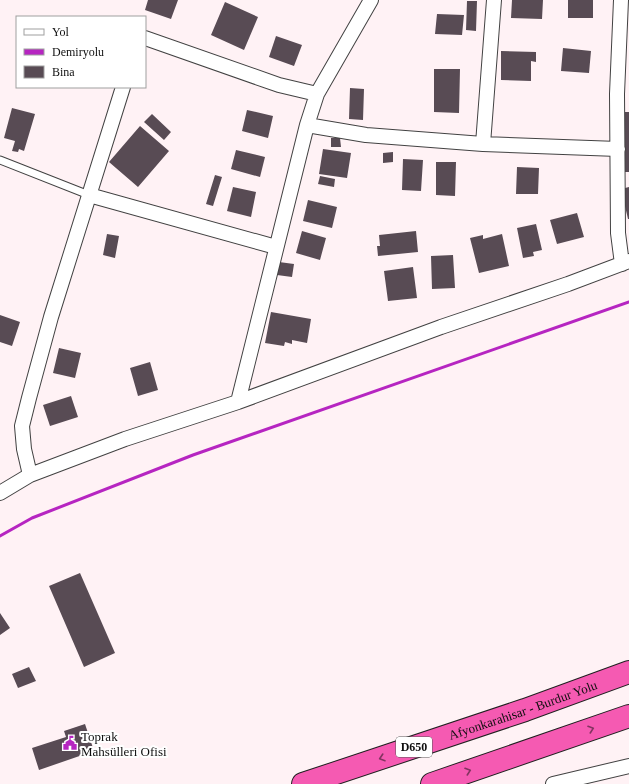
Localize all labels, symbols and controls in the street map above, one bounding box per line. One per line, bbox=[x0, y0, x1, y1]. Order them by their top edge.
legend bbox=[16, 16, 146, 88]
text: Yol bbox=[52, 25, 69, 39]
text: Demiryolu bbox=[52, 45, 104, 59]
text: Bina bbox=[52, 65, 75, 79]
street label: Afyonkarahisar - Burdur Yolu bbox=[447, 677, 599, 742]
one-way arrow bbox=[588, 725, 595, 734]
place label: Toprak Mahsülleri Ofisi bbox=[81, 729, 167, 759]
public building icon: Toprak Mahsülleri Ofisi bbox=[62, 735, 78, 751]
road number: D650 bbox=[396, 737, 432, 757]
one-way arrow bbox=[379, 753, 386, 761]
one-way arrow bbox=[465, 768, 472, 776]

